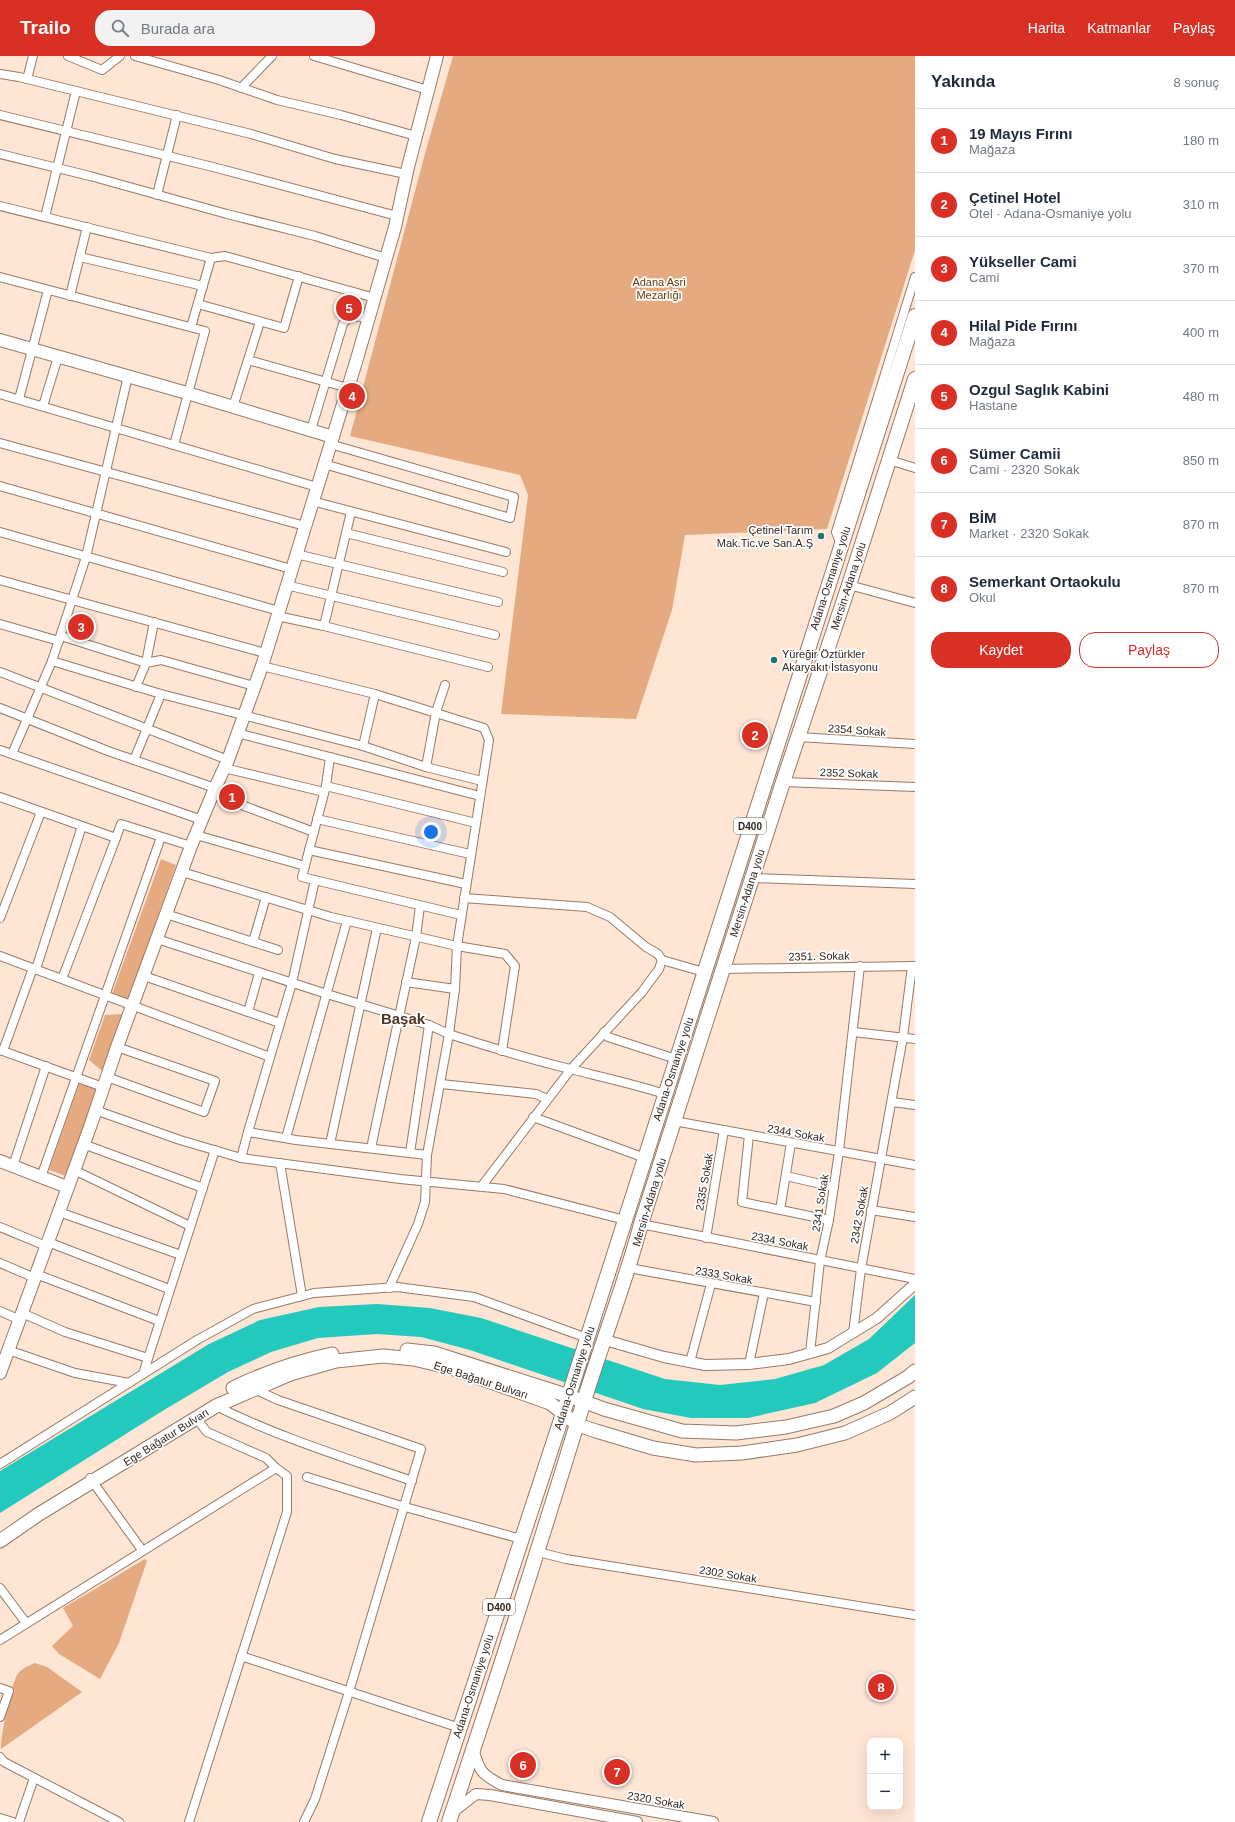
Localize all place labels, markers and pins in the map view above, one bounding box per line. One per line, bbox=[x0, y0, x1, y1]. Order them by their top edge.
pin: 5 bbox=[336, 293, 362, 323]
pin: 4 bbox=[339, 381, 365, 411]
place label: Çetinel Tarım Mak.Tic.ve San.A.Ş bbox=[717, 524, 813, 549]
marker: Çetinel Tarım Mak.Tic.ve San.A.Ş bbox=[816, 531, 826, 541]
pin: 3 bbox=[68, 612, 94, 642]
place label: Yüreğir Öztürkler Akaryakıt İstasyonu bbox=[782, 648, 878, 673]
marker: Yüreğir Öztürkler Akaryakıt İstasyonu bbox=[769, 655, 779, 665]
pin: 2 bbox=[742, 720, 768, 750]
pin: 1 bbox=[219, 782, 245, 812]
pin: 8 bbox=[868, 1672, 894, 1702]
pin: 6 bbox=[510, 1750, 536, 1780]
pin: 7 bbox=[604, 1757, 630, 1787]

